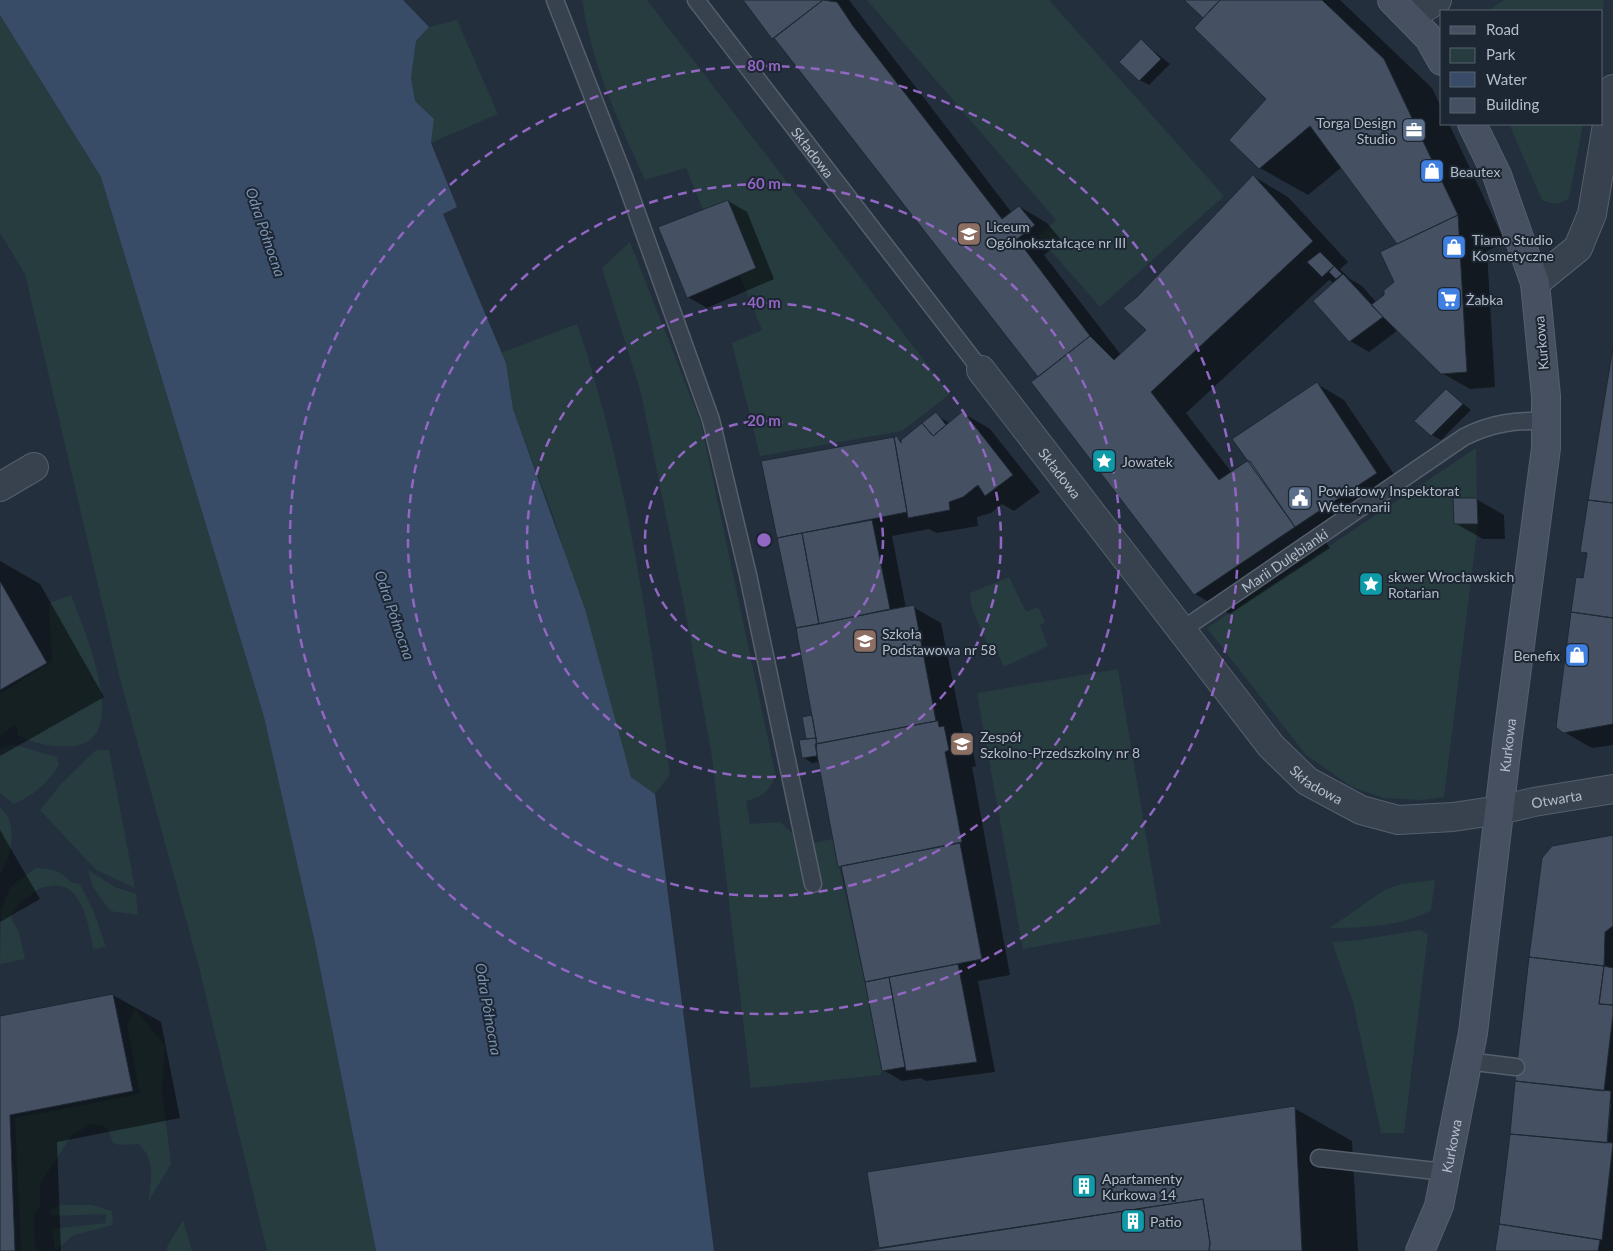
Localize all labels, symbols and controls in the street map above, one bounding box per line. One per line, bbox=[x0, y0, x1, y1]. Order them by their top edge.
legend bbox=[1440, 10, 1603, 125]
text: Road bbox=[1486, 20, 1519, 38]
text: Park bbox=[1486, 45, 1516, 63]
text: 80 m bbox=[747, 56, 781, 74]
text: Water bbox=[1486, 70, 1527, 88]
text: Building bbox=[1486, 95, 1539, 113]
place label: Torga Design Studio bbox=[1316, 114, 1396, 147]
office icon: Torga Design Studio bbox=[1401, 117, 1427, 143]
street label: Składowa bbox=[788, 123, 838, 181]
shop icon: Beautex bbox=[1419, 158, 1445, 184]
place label: Beautex bbox=[1450, 163, 1500, 180]
text: 60 m bbox=[747, 174, 781, 192]
water label: Odra Północna bbox=[242, 185, 290, 279]
place label: Liceum Ogólnokształcące nr III bbox=[986, 218, 1126, 251]
school or university icon: Liceum Ogólnokształcące nr III bbox=[956, 221, 982, 247]
place label: Tiamo Studio Kosmetyczne bbox=[1472, 231, 1554, 264]
shop icon: Tiamo Studio Kosmetyczne bbox=[1441, 234, 1467, 260]
supermarket icon: Żabka bbox=[1436, 286, 1462, 312]
place label: Żabka bbox=[1466, 291, 1503, 308]
text: 40 m bbox=[747, 293, 781, 311]
street label: Kurkowa bbox=[1530, 315, 1552, 371]
text: 20 m bbox=[747, 411, 781, 429]
street label: Składowa bbox=[1035, 444, 1085, 502]
place icon: Jowatek bbox=[1091, 448, 1117, 474]
place label: Jowatek bbox=[1122, 453, 1174, 470]
place label: Powiatowy Inspektorat Weterynarii bbox=[1318, 482, 1459, 515]
public building icon: Powiatowy Inspektorat Weterynarii bbox=[1287, 485, 1313, 511]
street label: Marii Dulębianki bbox=[1238, 524, 1331, 595]
centre of rings bbox=[755, 531, 773, 549]
water label: Odra Północna bbox=[371, 568, 419, 662]
place label: skwer Wrocławskich Rotarian bbox=[1388, 568, 1514, 601]
place icon: skwer Wrocławskich Rotarian bbox=[1358, 571, 1384, 597]
place label: Szkoła Podstawowa nr 58 bbox=[882, 625, 996, 658]
school or university icon: Szkoła Podstawowa nr 58 bbox=[852, 628, 878, 654]
shop icon: Benefix bbox=[1564, 642, 1590, 668]
place label: Benefix bbox=[1514, 647, 1560, 664]
street label: Kurkowa bbox=[1495, 717, 1519, 773]
place label: Zespół Szkolno-Przedszkolny nr 8 bbox=[980, 728, 1140, 761]
school or university icon: Zespół Szkolno-Przedszkolny nr 8 bbox=[949, 731, 975, 757]
street label: Składowa bbox=[1287, 761, 1346, 807]
street label: Otwarta bbox=[1530, 786, 1583, 811]
water label: Odra Północna bbox=[472, 961, 506, 1057]
street label: Kurkowa bbox=[1437, 1118, 1464, 1174]
place label: Apartamenty Kurkowa 14 bbox=[1102, 1170, 1183, 1203]
building icon: Apartamenty Kurkowa 14 bbox=[1071, 1173, 1097, 1199]
building icon: Patio bbox=[1120, 1208, 1146, 1234]
place label: Patio bbox=[1150, 1213, 1182, 1230]

